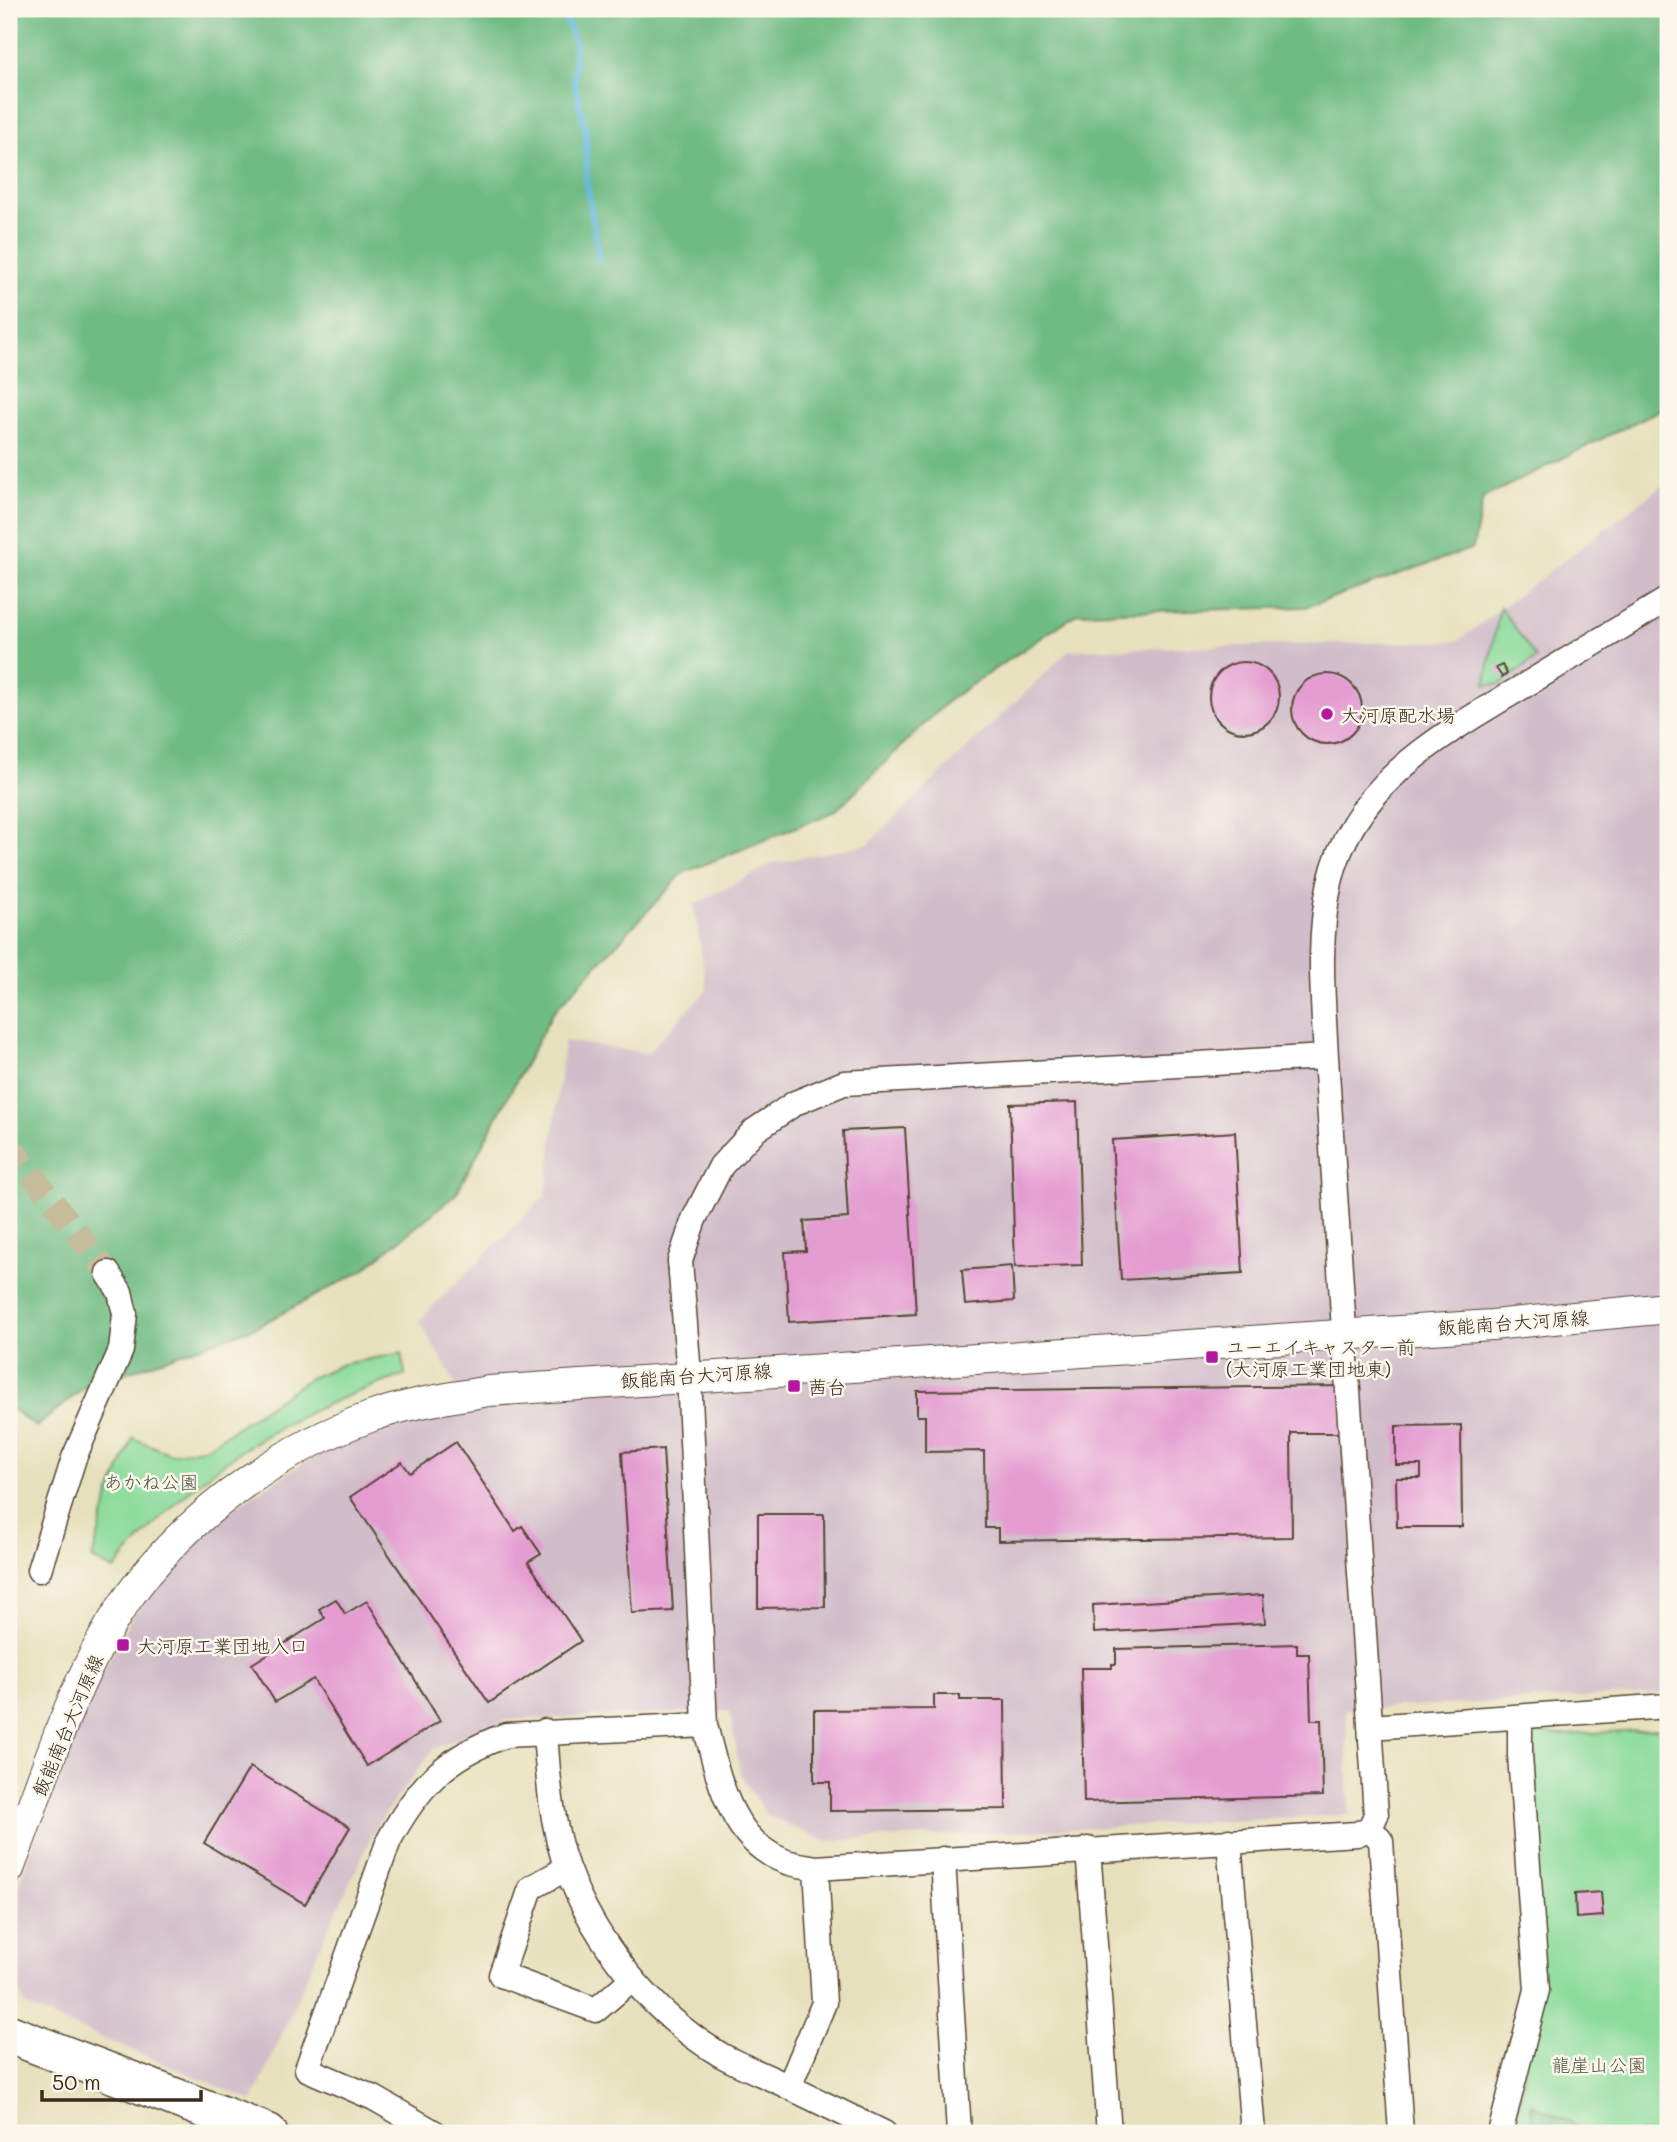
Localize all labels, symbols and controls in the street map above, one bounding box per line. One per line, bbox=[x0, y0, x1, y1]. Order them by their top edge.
place label: 大河原配水場 bbox=[1341, 702, 1455, 727]
marker: 大河原配水場 bbox=[1319, 706, 1335, 722]
street label: 飯能南台大河原線 bbox=[1436, 1304, 1590, 1340]
place label: ユーエイキャスター前 (大河原工業団地東) bbox=[1226, 1334, 1416, 1381]
marker: ユーエイキャスター前 (大河原工業団地東) bbox=[1204, 1349, 1220, 1365]
street label: 飯能南台大河原線 bbox=[619, 1357, 773, 1393]
place label: 茜台 bbox=[808, 1374, 846, 1399]
marker: 茜台 bbox=[786, 1378, 802, 1394]
park label: あかね公園 bbox=[103, 1469, 199, 1494]
place label: 大河原工業団地入口 bbox=[137, 1633, 308, 1658]
marker: 大河原工業団地入口 bbox=[115, 1637, 131, 1653]
street label: 飯能南台大河原線 bbox=[26, 1650, 108, 1800]
park label: 龍崖山公園 bbox=[1551, 2052, 1647, 2077]
scale bar bbox=[42, 2058, 201, 2102]
text: 50 m bbox=[52, 2068, 101, 2095]

